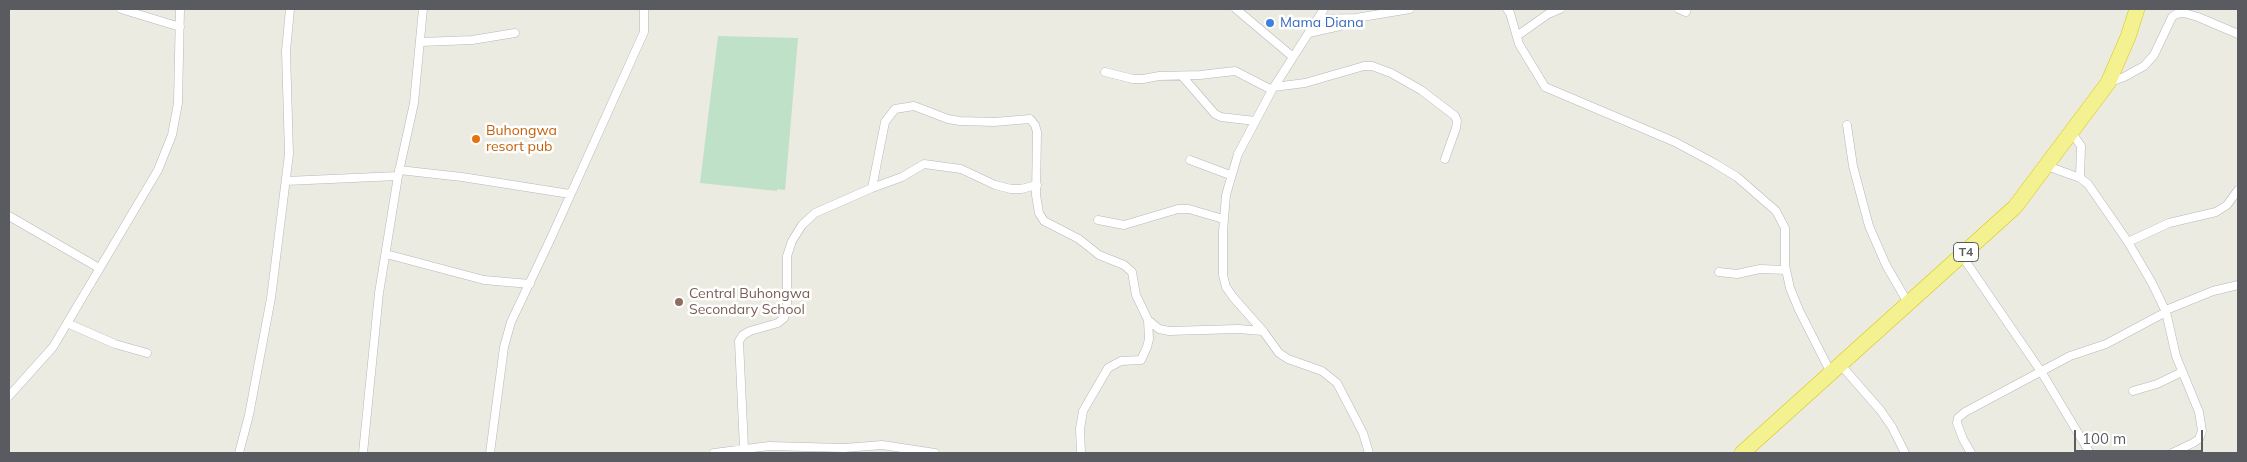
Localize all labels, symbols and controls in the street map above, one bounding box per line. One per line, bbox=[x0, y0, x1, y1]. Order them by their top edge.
place label: Mama Diana bbox=[1280, 15, 1364, 31]
marker: Mama Diana bbox=[1264, 17, 1276, 29]
place label: Buhongwa resort pub bbox=[486, 123, 557, 156]
marker: Buhongwa resort pub bbox=[470, 133, 482, 145]
road number: T4 bbox=[1954, 242, 1978, 262]
place label: Central Buhongwa Secondary School bbox=[689, 286, 810, 318]
marker: Central Buhongwa Secondary School bbox=[673, 296, 685, 308]
scale bar bbox=[2077, 420, 2206, 452]
text: 100 m bbox=[2082, 429, 2126, 448]

